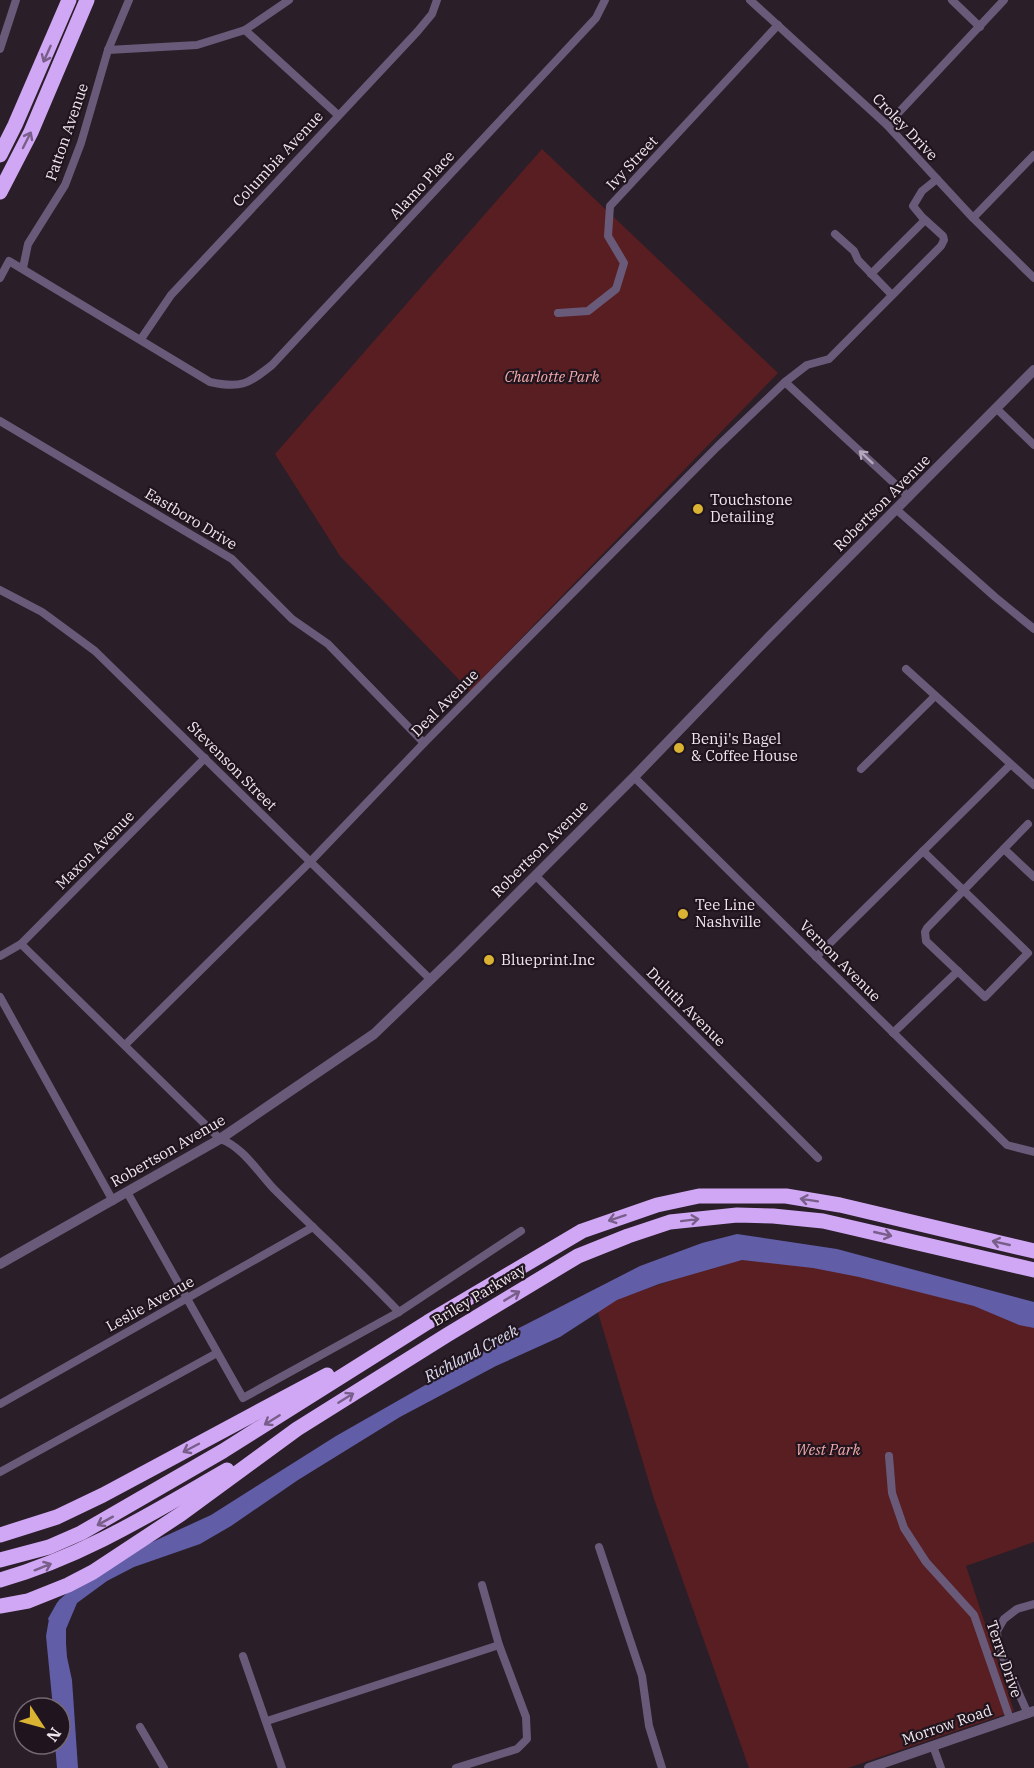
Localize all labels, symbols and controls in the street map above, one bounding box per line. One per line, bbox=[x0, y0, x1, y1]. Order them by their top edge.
one-way arrow bbox=[41, 45, 52, 63]
street label: Patton Avenue bbox=[41, 81, 92, 183]
street label: Croley Drive bbox=[869, 89, 942, 164]
street label: Columbia Avenue bbox=[228, 107, 327, 211]
one-way arrow bbox=[21, 131, 33, 149]
street label: Ivy Street bbox=[602, 132, 661, 194]
street label: Alamo Place bbox=[385, 146, 458, 223]
park label: Charlotte Park bbox=[504, 367, 600, 386]
street label: Robertson Avenue bbox=[829, 450, 934, 555]
one-way arrow bbox=[859, 450, 874, 465]
street label: Eastboro Drive bbox=[142, 484, 241, 554]
place label: Touchstone Detailing bbox=[710, 490, 793, 526]
marker: Touchstone Detailing bbox=[691, 502, 705, 516]
street label: Deal Avenue bbox=[407, 665, 482, 740]
street label: Stevenson Street bbox=[184, 717, 281, 814]
place label: Benji's Bagel & Coffee House bbox=[691, 729, 798, 765]
marker: Benji's Bagel & Coffee House bbox=[672, 741, 686, 755]
street label: Robertson Avenue bbox=[487, 796, 592, 901]
street label: Maxon Avenue bbox=[51, 806, 138, 893]
place label: Tee Line Nashville bbox=[695, 895, 761, 931]
marker: Tee Line Nashville bbox=[676, 907, 690, 921]
street label: Vernon Avenue bbox=[796, 916, 885, 1005]
place label: Blueprint.Inc bbox=[501, 950, 595, 969]
marker: Blueprint.Inc bbox=[482, 953, 496, 967]
street label: Duluth Avenue bbox=[643, 963, 730, 1050]
street label: Robertson Avenue bbox=[107, 1110, 228, 1191]
one-way arrow bbox=[800, 1194, 820, 1205]
one-way arrow bbox=[608, 1213, 627, 1224]
one-way arrow bbox=[680, 1214, 700, 1225]
one-way arrow bbox=[873, 1229, 892, 1241]
one-way arrow bbox=[992, 1237, 1012, 1248]
street label: Briley Parkway bbox=[429, 1259, 529, 1330]
street label: Leslie Avenue bbox=[102, 1272, 197, 1336]
one-way arrow bbox=[503, 1289, 520, 1301]
water label: Richland Creek bbox=[420, 1320, 522, 1387]
one-way arrow bbox=[338, 1392, 355, 1405]
one-way arrow bbox=[264, 1415, 281, 1427]
park label: West Park bbox=[796, 1440, 860, 1459]
one-way arrow bbox=[182, 1443, 200, 1454]
one-way arrow bbox=[96, 1516, 114, 1527]
one-way arrow bbox=[33, 1561, 52, 1572]
street label: Terry Drive bbox=[982, 1618, 1027, 1700]
north arrow bbox=[12, 1696, 72, 1756]
street label: Morrow Road bbox=[899, 1700, 994, 1749]
text: N bbox=[42, 1724, 66, 1746]

